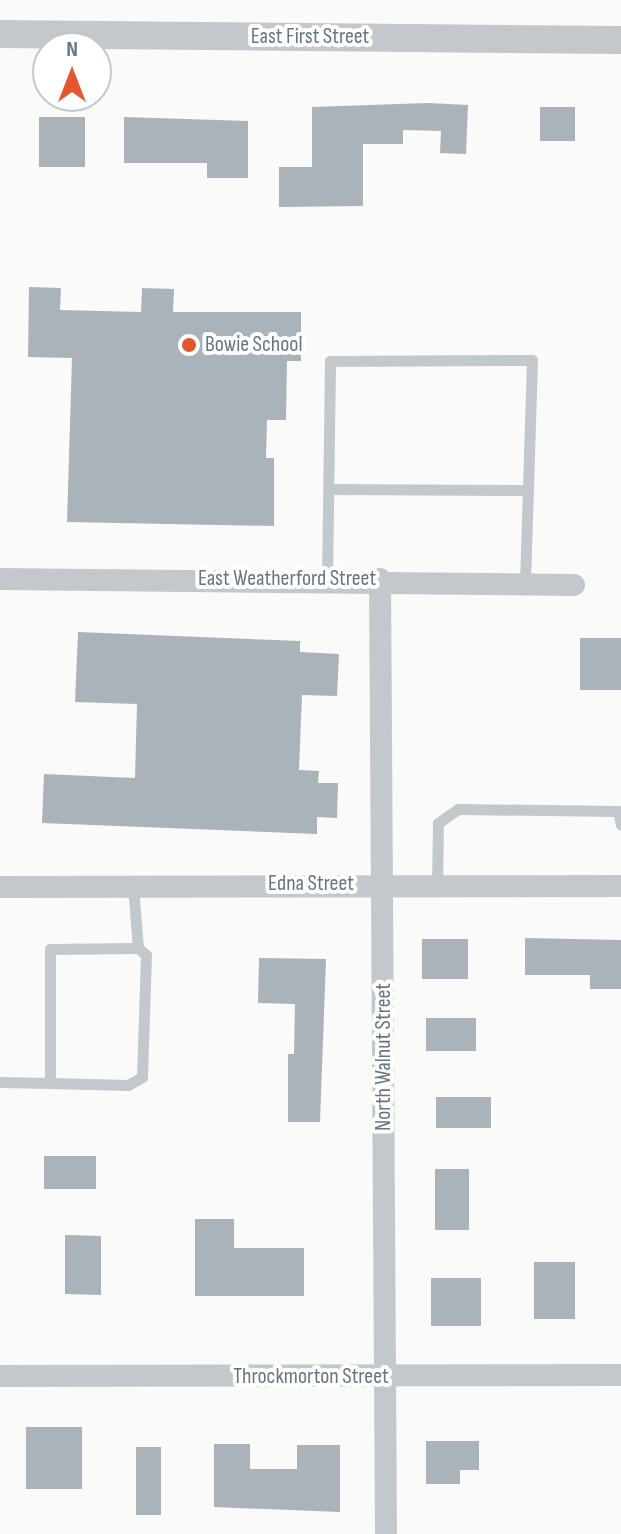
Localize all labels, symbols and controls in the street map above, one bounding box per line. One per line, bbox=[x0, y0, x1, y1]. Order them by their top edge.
street label: East First Street bbox=[251, 24, 369, 50]
north arrow bbox=[32, 32, 112, 112]
text: N bbox=[66, 36, 78, 63]
place label: Bowie School bbox=[205, 332, 303, 358]
marker: Bowie School bbox=[180, 336, 198, 354]
street label: East Weatherford Street bbox=[198, 566, 376, 592]
street label: Edna Street bbox=[268, 871, 354, 897]
street label: North Walnut Street bbox=[371, 983, 397, 1131]
street label: Throckmorton Street bbox=[233, 1364, 389, 1390]

